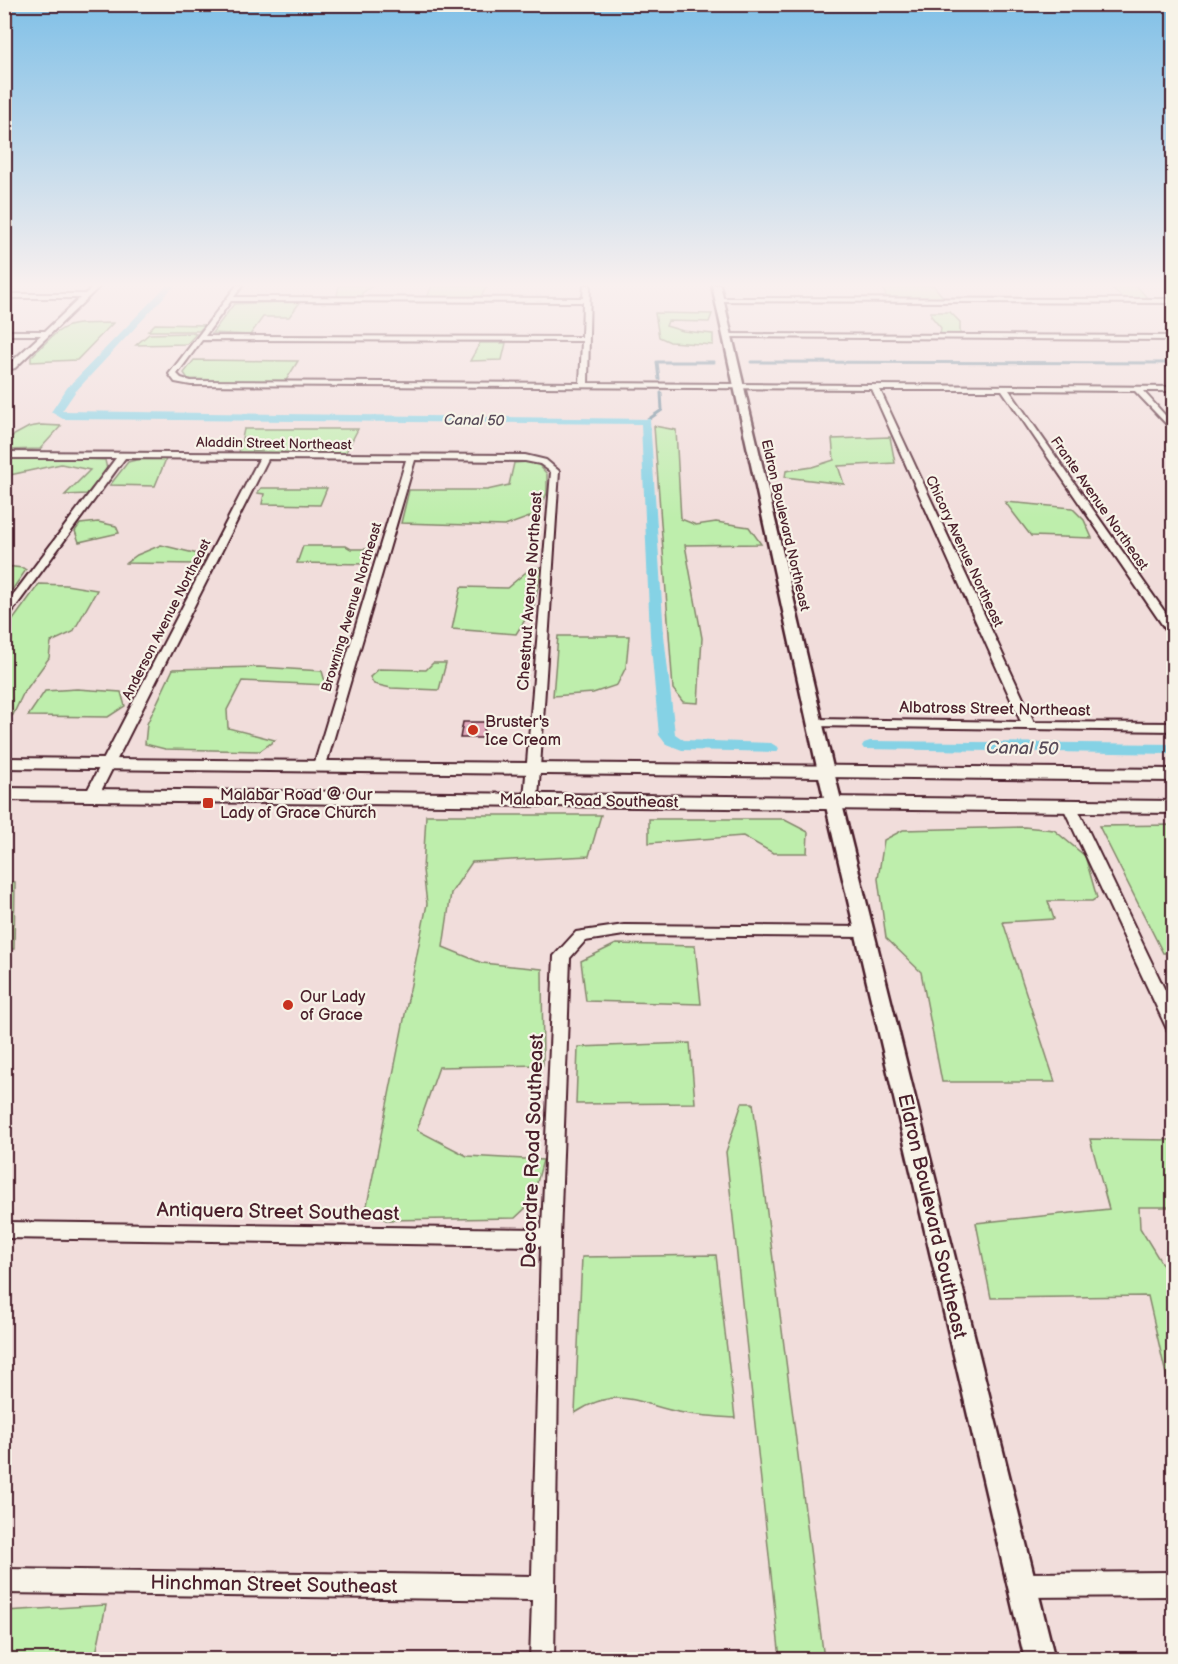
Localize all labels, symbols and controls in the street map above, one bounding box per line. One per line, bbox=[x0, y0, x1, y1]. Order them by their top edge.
water label: Canal 50 bbox=[444, 410, 505, 431]
street label: Frante Avenue Northeast bbox=[1047, 433, 1153, 574]
street label: Aladdin Street Northeast bbox=[196, 434, 353, 453]
street label: Eldron Boulevard Northeast bbox=[758, 438, 814, 613]
street label: Chicory Avenue Northeast bbox=[922, 473, 1007, 630]
street label: Chestnut Avenue Northeast bbox=[514, 491, 547, 691]
street label: Browning Avenue Northeast bbox=[318, 520, 386, 694]
street label: Anderson Avenue Northeast bbox=[118, 535, 215, 703]
street label: Albatross Street Northeast bbox=[899, 698, 1091, 721]
place label: Bruster's Ice Cream bbox=[485, 713, 561, 750]
marker: Bruster's Ice Cream bbox=[466, 723, 480, 737]
water label: Canal 50 bbox=[986, 737, 1059, 760]
place label: Malabar Road @ Our Lady of Grace Church bbox=[220, 786, 377, 823]
street label: Malabar Road Southeast bbox=[499, 790, 679, 813]
marker: Malabar Road @ Our Lady of Grace Church bbox=[201, 796, 215, 810]
place label: Our Lady of Grace bbox=[300, 988, 366, 1025]
marker: Our Lady of Grace bbox=[281, 998, 295, 1012]
street label: Decordre Road Southeast bbox=[517, 1033, 549, 1269]
street label: Eldron Boulevard Southeast bbox=[892, 1091, 972, 1341]
street label: Antiquera Street Southeast bbox=[156, 1198, 400, 1226]
street label: Hinchman Street Southeast bbox=[150, 1571, 398, 1599]

